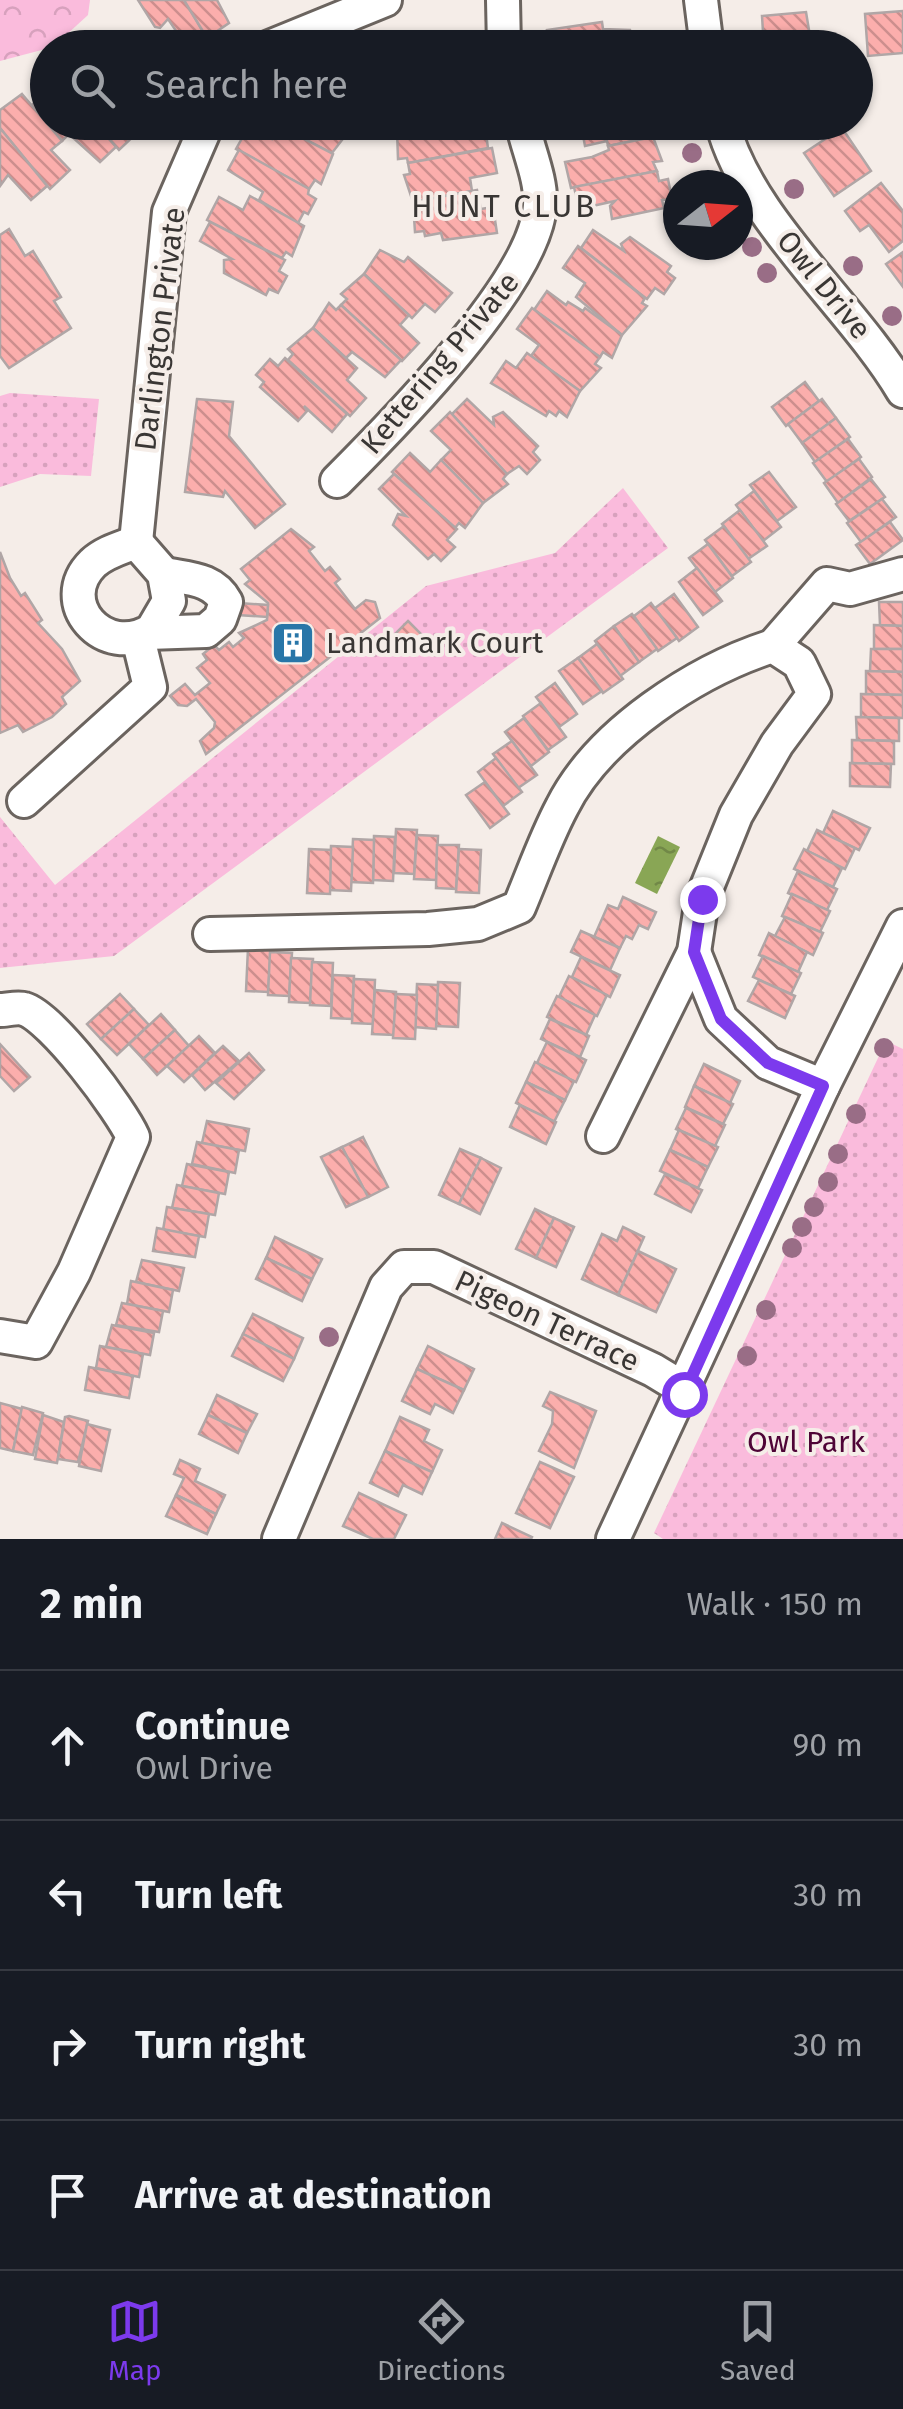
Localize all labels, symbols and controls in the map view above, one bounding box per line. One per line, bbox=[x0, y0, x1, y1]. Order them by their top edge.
search box bbox=[30, 30, 873, 140]
icon: search bbox=[65, 58, 120, 113]
text: Search here bbox=[145, 62, 348, 108]
north arrow bbox=[663, 170, 753, 260]
district label: HUNT CLUB bbox=[411, 187, 597, 225]
street label: Darlington Private bbox=[127, 205, 193, 453]
street label: Owl Drive bbox=[769, 223, 879, 347]
street label: Kettering Private bbox=[353, 265, 527, 461]
building icon: Landmark Court bbox=[270, 620, 316, 666]
place label: Landmark Court bbox=[326, 625, 543, 661]
route end bbox=[680, 877, 726, 923]
street label: Pigeon Terrace bbox=[449, 1263, 645, 1379]
route start bbox=[662, 1372, 708, 1418]
park label: Owl Park bbox=[747, 1424, 866, 1460]
text: 2 min bbox=[40, 1579, 143, 1629]
text: Walk · 150 m bbox=[686, 1585, 863, 1623]
text: Continue bbox=[135, 1703, 290, 1749]
icon: ahead bbox=[40, 1718, 95, 1773]
text: 90 m bbox=[792, 1726, 863, 1764]
text: Owl Drive bbox=[135, 1749, 273, 1787]
icon: left bbox=[40, 1868, 95, 1923]
text: Turn left bbox=[135, 1872, 282, 1918]
text: 30 m bbox=[793, 1876, 863, 1914]
icon: right bbox=[40, 2018, 95, 2073]
text: Turn right bbox=[135, 2022, 305, 2068]
text: 30 m bbox=[793, 2026, 863, 2064]
icon: arrive bbox=[40, 2168, 95, 2223]
text: Arrive at destination bbox=[135, 2172, 492, 2218]
tab: Map bbox=[107, 2294, 162, 2387]
tab: Directions bbox=[377, 2294, 505, 2387]
tab: Saved bbox=[720, 2294, 796, 2387]

